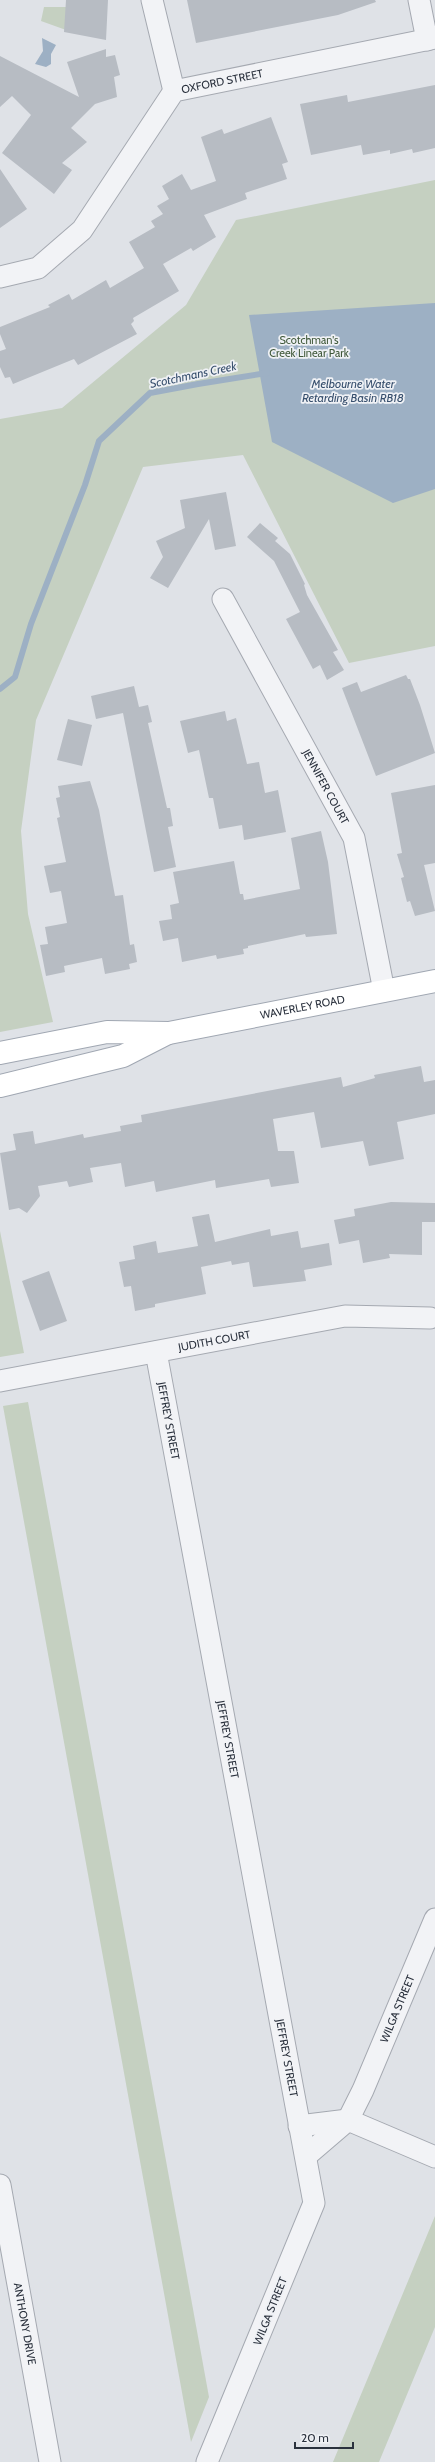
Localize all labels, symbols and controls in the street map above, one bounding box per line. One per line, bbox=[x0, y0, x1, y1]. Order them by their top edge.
street label: OXFORD STREET bbox=[180, 66, 264, 96]
park label: Scotchman's Creek Linear Park bbox=[269, 333, 349, 360]
water label: Scotchmans Creek bbox=[148, 358, 238, 391]
water label: Melbourne Water Retarding Basin RB18 bbox=[302, 376, 404, 405]
street label: JENNIFER COURT bbox=[299, 746, 352, 827]
street label: WAVERLEY ROAD bbox=[259, 992, 346, 1022]
street label: JUDITH COURT bbox=[176, 1327, 252, 1354]
street label: JEFFREY STREET bbox=[155, 1380, 183, 1461]
street label: JEFFREY STREET bbox=[214, 1698, 242, 1780]
street label: WILGA STREET bbox=[377, 1973, 418, 2045]
street label: JEFFREY STREET bbox=[273, 2017, 301, 2098]
street label: WILGA STREET bbox=[250, 2275, 290, 2347]
street label: ANTHONY DRIVE bbox=[11, 2281, 39, 2366]
scale bar bbox=[295, 2424, 353, 2450]
text: 20 m bbox=[301, 2430, 329, 2445]

